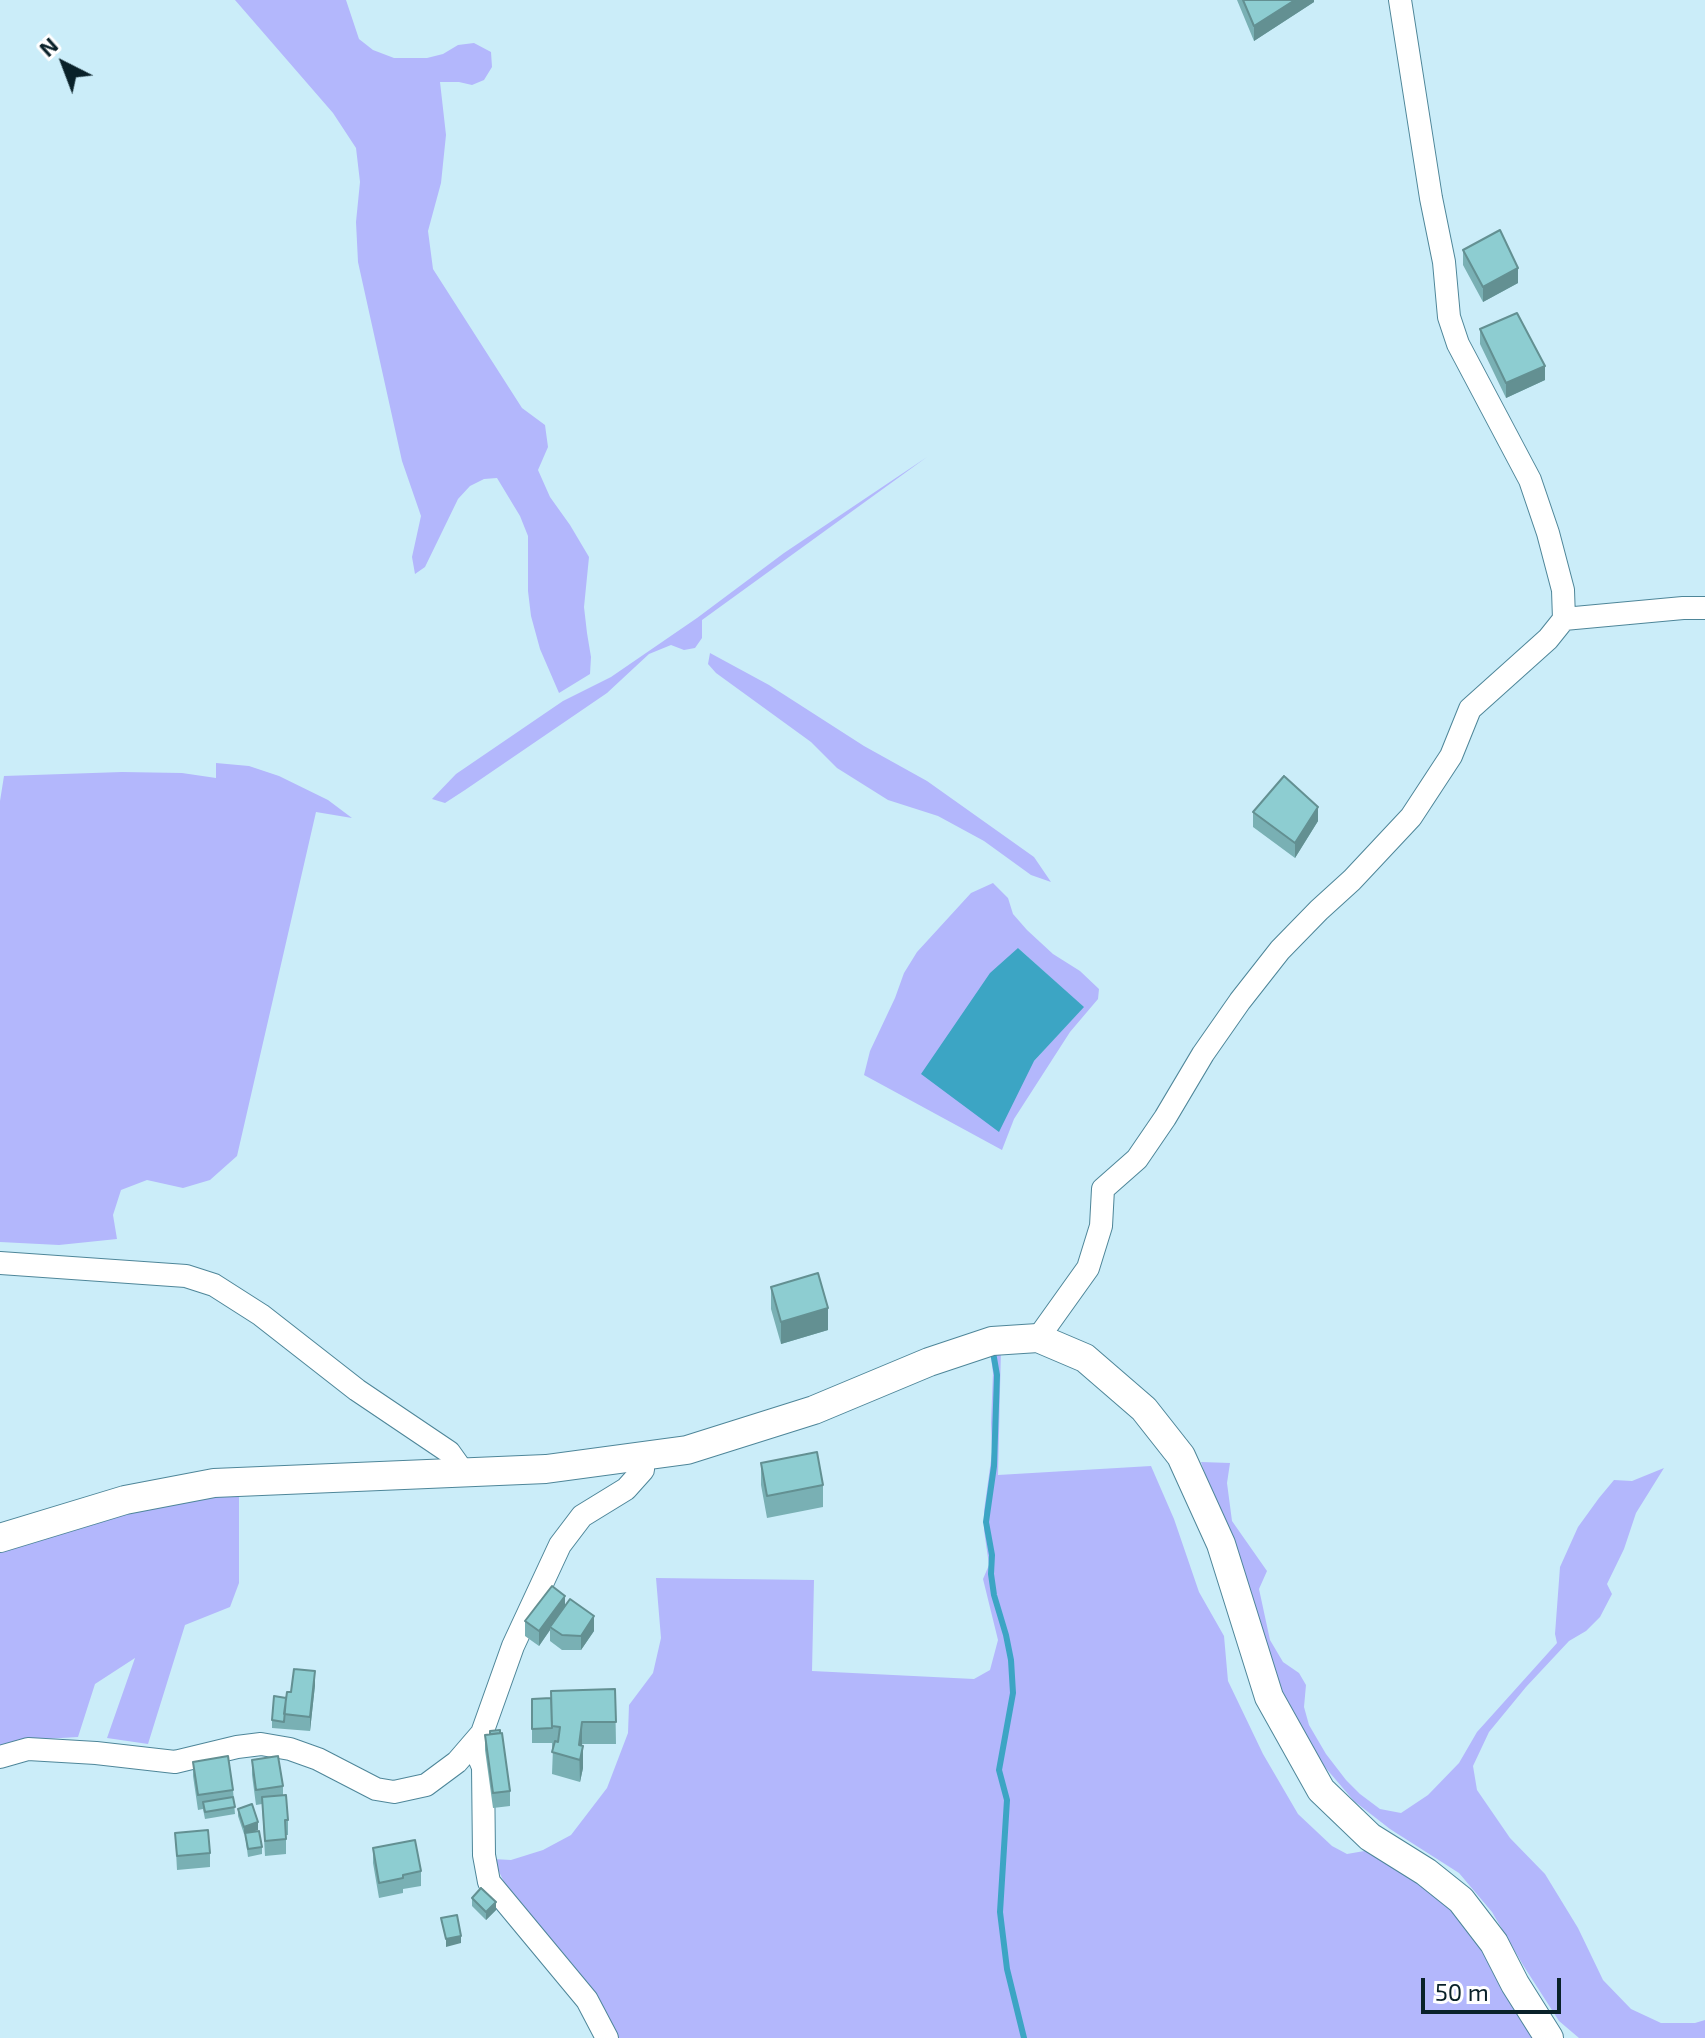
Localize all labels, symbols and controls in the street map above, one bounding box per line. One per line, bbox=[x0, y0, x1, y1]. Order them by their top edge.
north arrow bbox=[24, 24, 104, 104]
text: N bbox=[33, 31, 63, 61]
scale bar bbox=[1425, 1962, 1565, 2012]
text: 50 m bbox=[1435, 1977, 1489, 2006]

